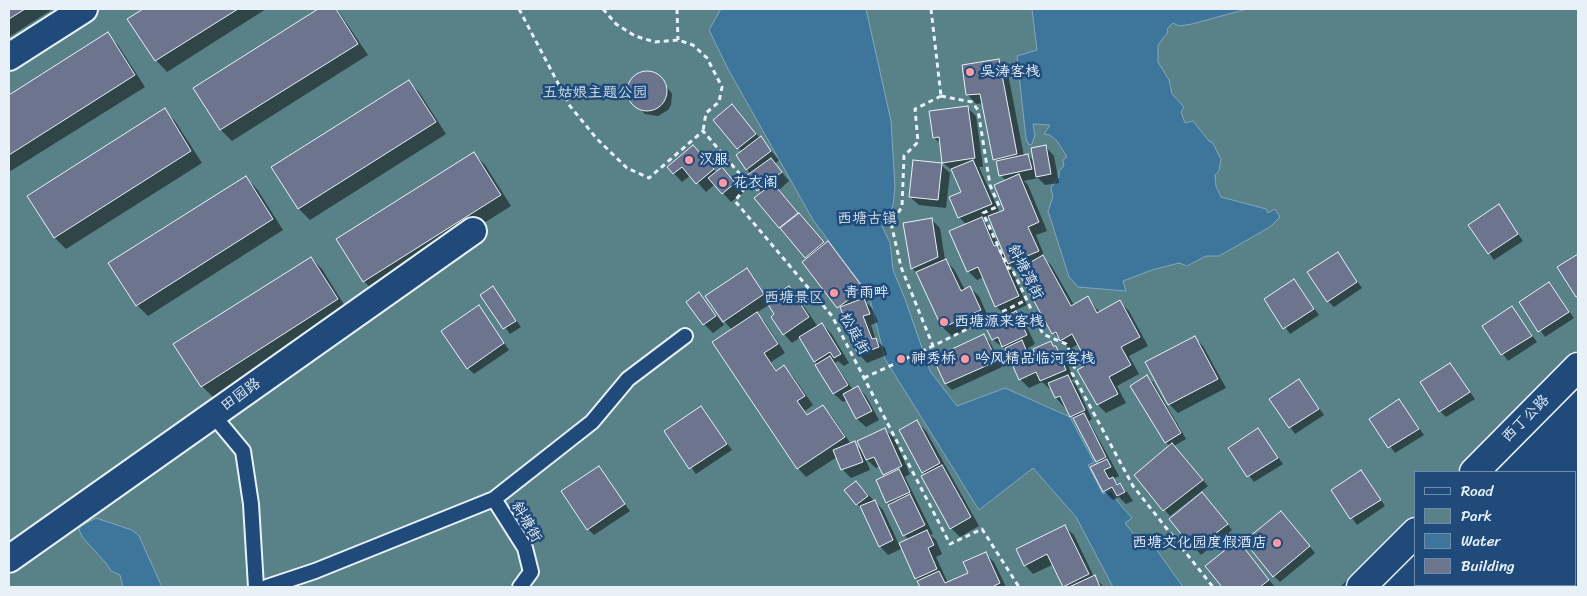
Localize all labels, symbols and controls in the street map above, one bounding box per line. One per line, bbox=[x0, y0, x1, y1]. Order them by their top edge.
place label: 吴涛客栈 bbox=[980, 63, 1040, 81]
marker: 吴涛客栈 bbox=[964, 66, 976, 78]
park label: 五姑娘主题公园 bbox=[543, 84, 647, 102]
place label: 汉服 bbox=[699, 151, 729, 169]
marker: 汉服 bbox=[683, 154, 695, 166]
place label: 花衣阁 bbox=[733, 174, 778, 192]
marker: 花衣阁 bbox=[717, 177, 729, 189]
park label: 西塘古镇 bbox=[837, 210, 897, 228]
street label: 斜塘湾街 bbox=[1003, 241, 1047, 303]
place label: 青雨畔 bbox=[844, 284, 889, 302]
marker: 青雨畔 bbox=[828, 287, 840, 299]
park label: 西塘景区 bbox=[764, 289, 824, 307]
street label: 松庭街 bbox=[835, 310, 873, 358]
place label: 西塘源来客栈 bbox=[954, 313, 1044, 331]
marker: 西塘源来客栈 bbox=[938, 316, 950, 328]
place label: 神秀桥 bbox=[911, 350, 956, 368]
place label: 吟风精品临河客栈 bbox=[975, 350, 1095, 368]
marker: 神秀桥 bbox=[895, 353, 907, 365]
marker: 吟风精品临河客栈 bbox=[959, 353, 971, 365]
street label: 田园路 bbox=[218, 374, 264, 416]
street label: 西丁公路 bbox=[1498, 391, 1554, 447]
legend bbox=[1414, 471, 1577, 586]
text: Road bbox=[1461, 478, 1493, 504]
street label: 斜塘街 bbox=[507, 498, 545, 546]
text: Park bbox=[1461, 503, 1492, 529]
text: Water bbox=[1461, 528, 1501, 554]
place label: 西塘文化园度假酒店 bbox=[1132, 534, 1267, 552]
marker: 西塘文化园度假酒店 bbox=[1271, 537, 1283, 549]
text: Building bbox=[1461, 553, 1515, 579]

